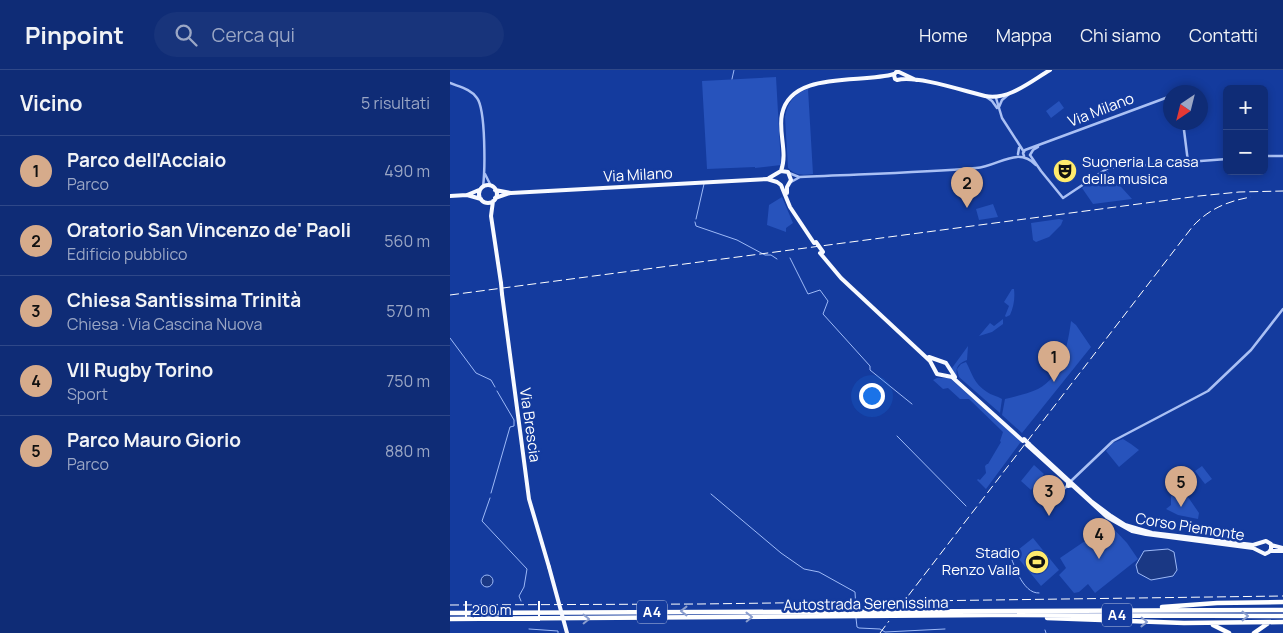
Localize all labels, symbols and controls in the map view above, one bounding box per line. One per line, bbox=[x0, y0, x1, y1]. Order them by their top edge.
search box bbox=[154, 12, 504, 57]
text: Pinpoint bbox=[25, 18, 124, 51]
icon: search bbox=[172, 21, 200, 49]
text: Cerca qui bbox=[212, 22, 295, 48]
text: Home bbox=[919, 23, 968, 47]
text: Mappa bbox=[996, 23, 1052, 47]
text: Chi siamo bbox=[1080, 23, 1161, 47]
text: Contatti bbox=[1189, 23, 1258, 47]
north arrow bbox=[1163, 85, 1208, 130]
map controls bbox=[1223, 85, 1268, 175]
button: + bbox=[1223, 85, 1268, 130]
street label: Via Milano bbox=[1065, 87, 1137, 132]
text: Vicino bbox=[20, 89, 83, 117]
text: 5 risultati bbox=[361, 92, 430, 114]
button: − bbox=[1223, 130, 1268, 175]
text: Parco dell'Acciaio bbox=[67, 147, 226, 173]
place label: Suoneria La casa della musica bbox=[1082, 151, 1199, 189]
theatre icon: Suoneria La casa della musica bbox=[1052, 158, 1078, 184]
text: 1 bbox=[32, 160, 40, 182]
text: 490 m bbox=[384, 160, 430, 182]
street label: Via Milano bbox=[603, 162, 673, 187]
pin: 2 bbox=[951, 167, 983, 208]
text: Parco bbox=[67, 173, 109, 195]
text: Oratorio San Vincenzo de' Paoli bbox=[67, 217, 351, 243]
text: 2 bbox=[31, 230, 41, 252]
text: 560 m bbox=[384, 230, 430, 252]
text: Edificio pubblico bbox=[67, 243, 187, 265]
text: Chiesa Santissima Trinità bbox=[67, 287, 301, 313]
text: 3 bbox=[31, 300, 41, 322]
text: 570 m bbox=[386, 300, 430, 322]
text: Chiesa · Via Cascina Nuova bbox=[67, 313, 262, 335]
pin: 1 bbox=[1038, 341, 1070, 382]
text: VII Rugby Torino bbox=[67, 357, 213, 383]
text: 4 bbox=[31, 370, 41, 392]
text: 750 m bbox=[386, 370, 430, 392]
text: Sport bbox=[67, 383, 108, 405]
your location bbox=[859, 383, 885, 409]
street label: Via Brescia bbox=[515, 387, 546, 463]
text: Parco Mauro Giorio bbox=[67, 427, 241, 453]
text: 5 bbox=[31, 440, 41, 462]
text: 880 m bbox=[385, 440, 430, 462]
text: Parco bbox=[67, 453, 109, 475]
pin: 5 bbox=[1165, 466, 1197, 507]
pin: 3 bbox=[1033, 475, 1065, 516]
street label: Corso Piemonte bbox=[1134, 507, 1247, 546]
pin: 4 bbox=[1083, 518, 1115, 559]
place label: Stadio Renzo Valla bbox=[942, 542, 1020, 580]
sports icon: Stadio Renzo Valla bbox=[1024, 549, 1050, 575]
street label: Autostrada Serenissima bbox=[783, 592, 949, 615]
scale bar bbox=[465, 598, 540, 621]
text: 200 m bbox=[472, 600, 512, 619]
road number: A4 bbox=[637, 600, 667, 624]
road number: A4 bbox=[1102, 604, 1132, 626]
one-way arrow bbox=[679, 606, 687, 617]
one-way arrow bbox=[1242, 611, 1250, 621]
one-way arrow bbox=[745, 612, 753, 622]
one-way arrow bbox=[582, 614, 590, 624]
one-way arrow bbox=[1140, 617, 1148, 628]

